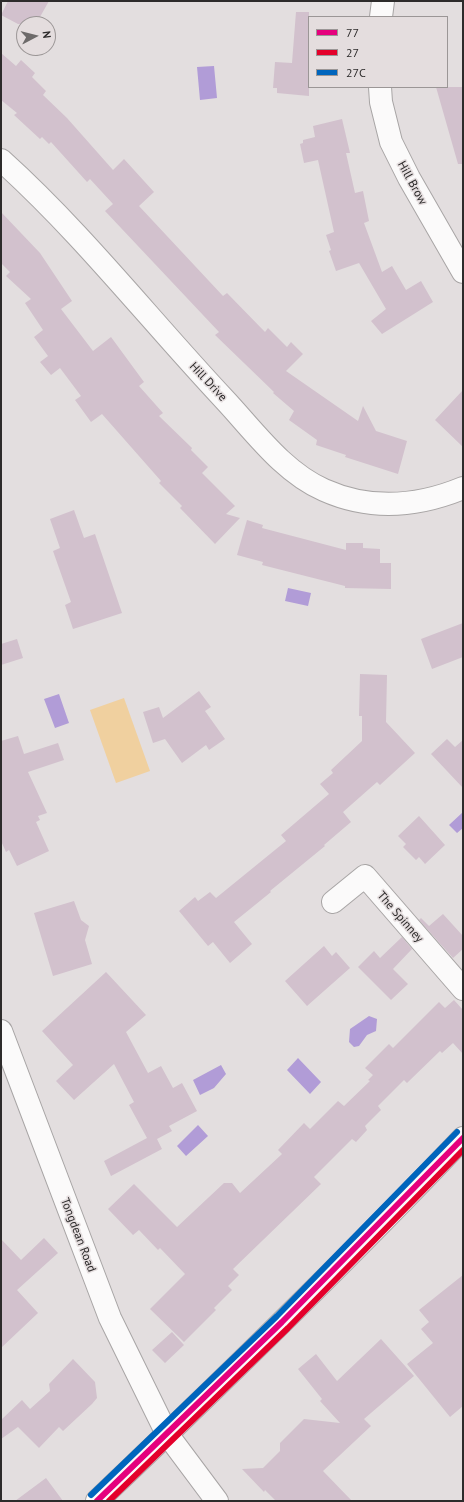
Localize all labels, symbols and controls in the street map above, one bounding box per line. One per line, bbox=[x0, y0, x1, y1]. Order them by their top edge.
north arrow bbox=[16, 16, 56, 56]
legend bbox=[308, 16, 448, 88]
text: 77 bbox=[346, 25, 359, 40]
text: N bbox=[40, 30, 54, 39]
text: 27 bbox=[346, 45, 359, 60]
text: 27C bbox=[346, 65, 366, 80]
street label: Hill Brow bbox=[394, 159, 430, 207]
street label: Hill Drive bbox=[186, 359, 230, 405]
street label: The Spinney bbox=[374, 888, 426, 946]
street label: Tongdean Road bbox=[57, 1196, 99, 1274]

